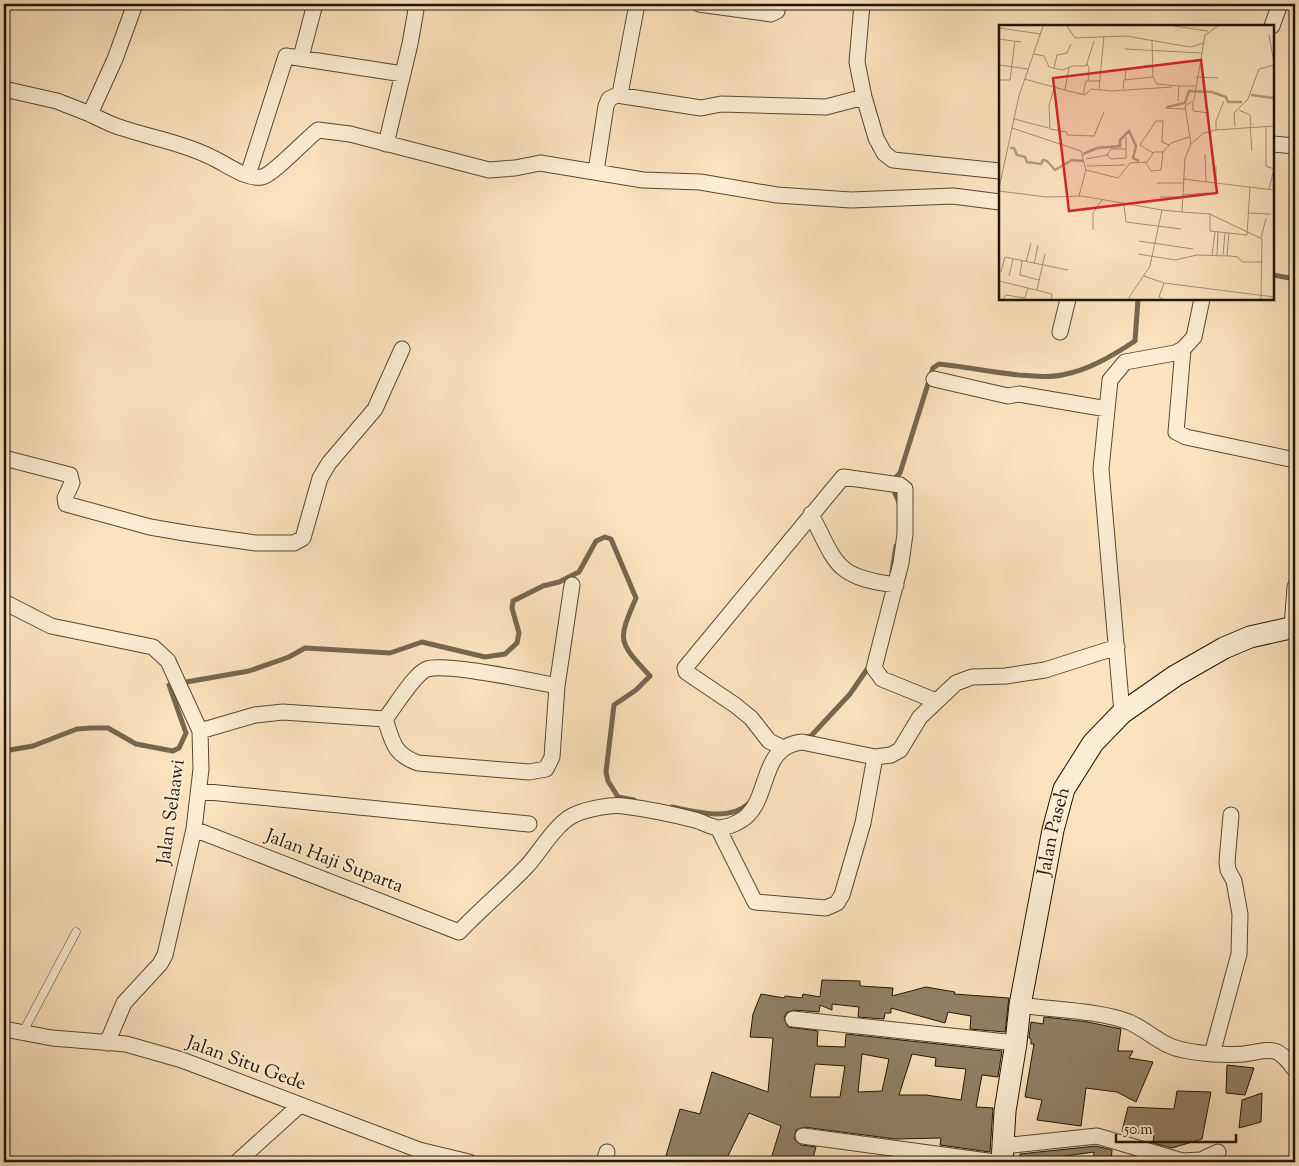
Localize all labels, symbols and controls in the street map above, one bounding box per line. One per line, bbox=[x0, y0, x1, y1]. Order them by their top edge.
inset map bbox=[999, 25, 1274, 300]
street label: Jalan Selaawi bbox=[151, 758, 193, 867]
street label: Jalan Paseh bbox=[1031, 784, 1077, 879]
street label: Jalan Haji Suparta bbox=[260, 823, 407, 901]
street label: Jalan Situ Gede bbox=[181, 1030, 310, 1098]
scale bar bbox=[1116, 1111, 1236, 1143]
text: 50 m bbox=[1123, 1120, 1153, 1141]

